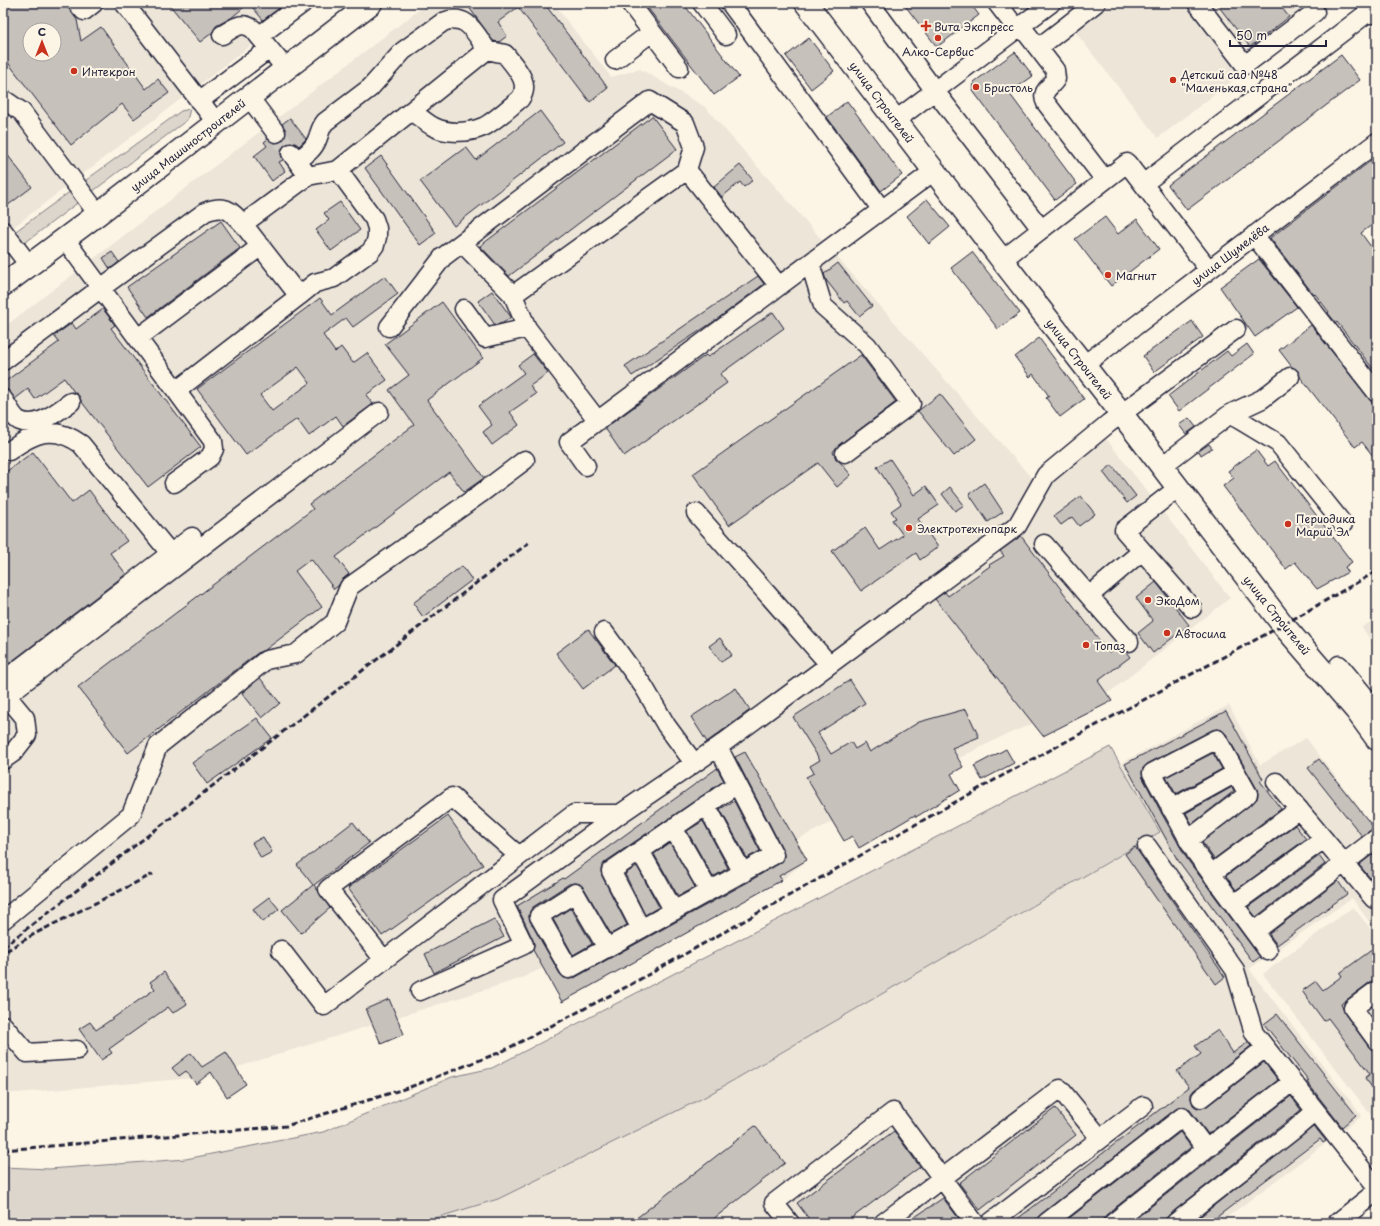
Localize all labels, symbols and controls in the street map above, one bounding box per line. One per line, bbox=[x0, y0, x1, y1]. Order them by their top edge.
place label: Вита Экспресс bbox=[934, 18, 1014, 35]
marker: Вита Экспресс bbox=[921, 21, 931, 31]
north arrow bbox=[22, 22, 62, 62]
scale bar bbox=[1230, 22, 1326, 48]
text: С bbox=[38, 23, 46, 40]
text: 50 m bbox=[1236, 26, 1267, 44]
marker: Алко-Сервис bbox=[933, 33, 943, 43]
place label: Алко-Сервис bbox=[902, 43, 974, 60]
street label: улица Строителей bbox=[846, 58, 918, 146]
place label: Интекрон bbox=[82, 63, 136, 80]
marker: Интекрон bbox=[69, 66, 79, 76]
place label: Детский сад №48 "Маленькая страна" bbox=[1180, 66, 1292, 96]
marker: Детский сад №48 "Маленькая страна" bbox=[1168, 75, 1178, 85]
place label: Бристоль bbox=[984, 79, 1033, 96]
marker: Бристоль bbox=[971, 82, 981, 92]
street label: улица Машиностроителей bbox=[127, 95, 249, 195]
street label: улица Шумелёва bbox=[1188, 219, 1273, 289]
place label: Магнит bbox=[1116, 267, 1157, 284]
marker: Магнит bbox=[1103, 270, 1113, 280]
street label: улица Строителей bbox=[1042, 315, 1116, 403]
place label: Периодика Марий Эл bbox=[1296, 510, 1356, 540]
marker: Периодика Марий Эл bbox=[1283, 519, 1293, 529]
place label: Электротехнопарк bbox=[917, 520, 1017, 537]
marker: Электротехнопарк bbox=[904, 523, 914, 533]
street label: улица Строителей bbox=[1239, 571, 1315, 659]
place label: ЭкоДом bbox=[1156, 592, 1200, 609]
marker: ЭкоДом bbox=[1143, 595, 1153, 605]
place label: Автосила bbox=[1175, 625, 1226, 642]
marker: Автосила bbox=[1162, 628, 1172, 638]
place label: Топаз bbox=[1094, 637, 1125, 654]
marker: Топаз bbox=[1081, 640, 1091, 650]

